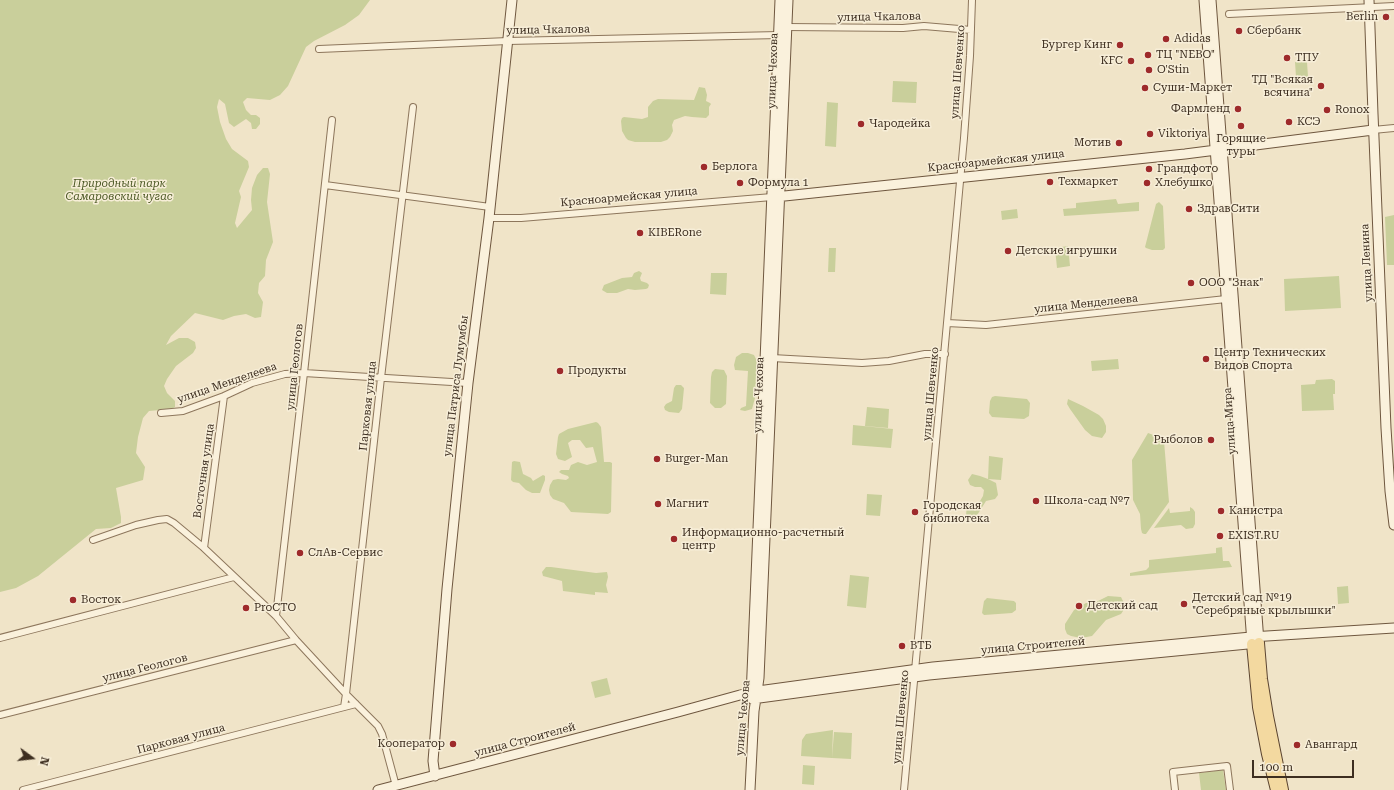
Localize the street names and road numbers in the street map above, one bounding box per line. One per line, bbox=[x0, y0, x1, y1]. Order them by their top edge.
street label: улица Чкалова bbox=[837, 10, 921, 24]
street label: улица Чкалова bbox=[506, 23, 590, 37]
street label: улица Шевченко bbox=[948, 25, 968, 119]
street label: улица Чехова bbox=[765, 33, 781, 109]
street label: Красноармейская улица bbox=[927, 147, 1065, 175]
street label: Красноармейская улица bbox=[560, 184, 698, 210]
street label: улица Ленина bbox=[1358, 223, 1376, 303]
street label: улица Менделеева bbox=[1033, 292, 1139, 316]
street label: улица Патриса Лумумбы bbox=[441, 315, 471, 457]
street label: улица Геологов bbox=[284, 323, 306, 411]
street label: улица Шевченко bbox=[920, 346, 942, 442]
street label: улица Чехова bbox=[751, 357, 767, 433]
street label: улица Менделеева bbox=[176, 360, 278, 406]
street label: Парковая улица bbox=[357, 360, 379, 452]
street label: улица Мира bbox=[1221, 387, 1239, 455]
street label: Восточная улица bbox=[191, 423, 217, 519]
street label: улица Строителей bbox=[980, 635, 1086, 657]
street label: улица Геологов bbox=[101, 651, 189, 685]
street label: улица Шевченко bbox=[890, 669, 912, 765]
street label: улица Чехова bbox=[733, 680, 753, 756]
street label: улица Строителей bbox=[473, 720, 577, 760]
street label: Парковая улица bbox=[136, 721, 226, 757]

